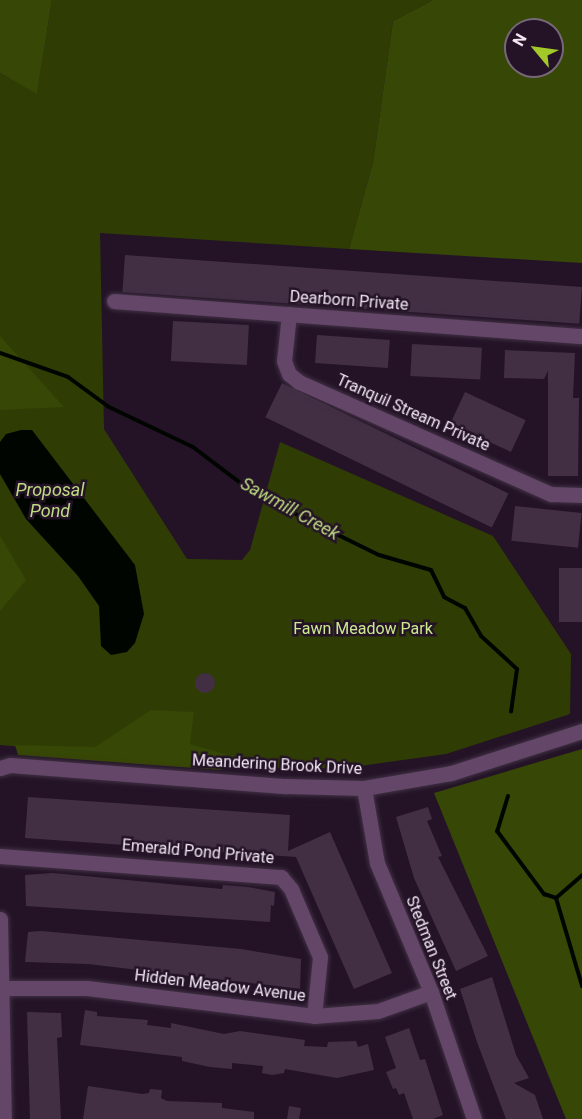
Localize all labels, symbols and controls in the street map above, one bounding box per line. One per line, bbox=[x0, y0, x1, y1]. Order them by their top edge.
north arrow bbox=[504, 18, 564, 78]
text: N bbox=[509, 30, 531, 50]
street label: Dearborn Private bbox=[289, 287, 409, 315]
street label: Tranquil Stream Private bbox=[333, 370, 493, 456]
water label: Sawmill Creek bbox=[237, 473, 343, 545]
water label: Proposal Pond bbox=[15, 480, 85, 522]
park label: Fawn Meadow Park bbox=[293, 619, 433, 639]
street label: Meandering Brook Drive bbox=[192, 751, 362, 779]
street label: Emerald Pond Private bbox=[121, 836, 275, 868]
street label: Stedman Street bbox=[401, 893, 461, 1003]
street label: Hidden Meadow Avenue bbox=[133, 966, 307, 1006]

